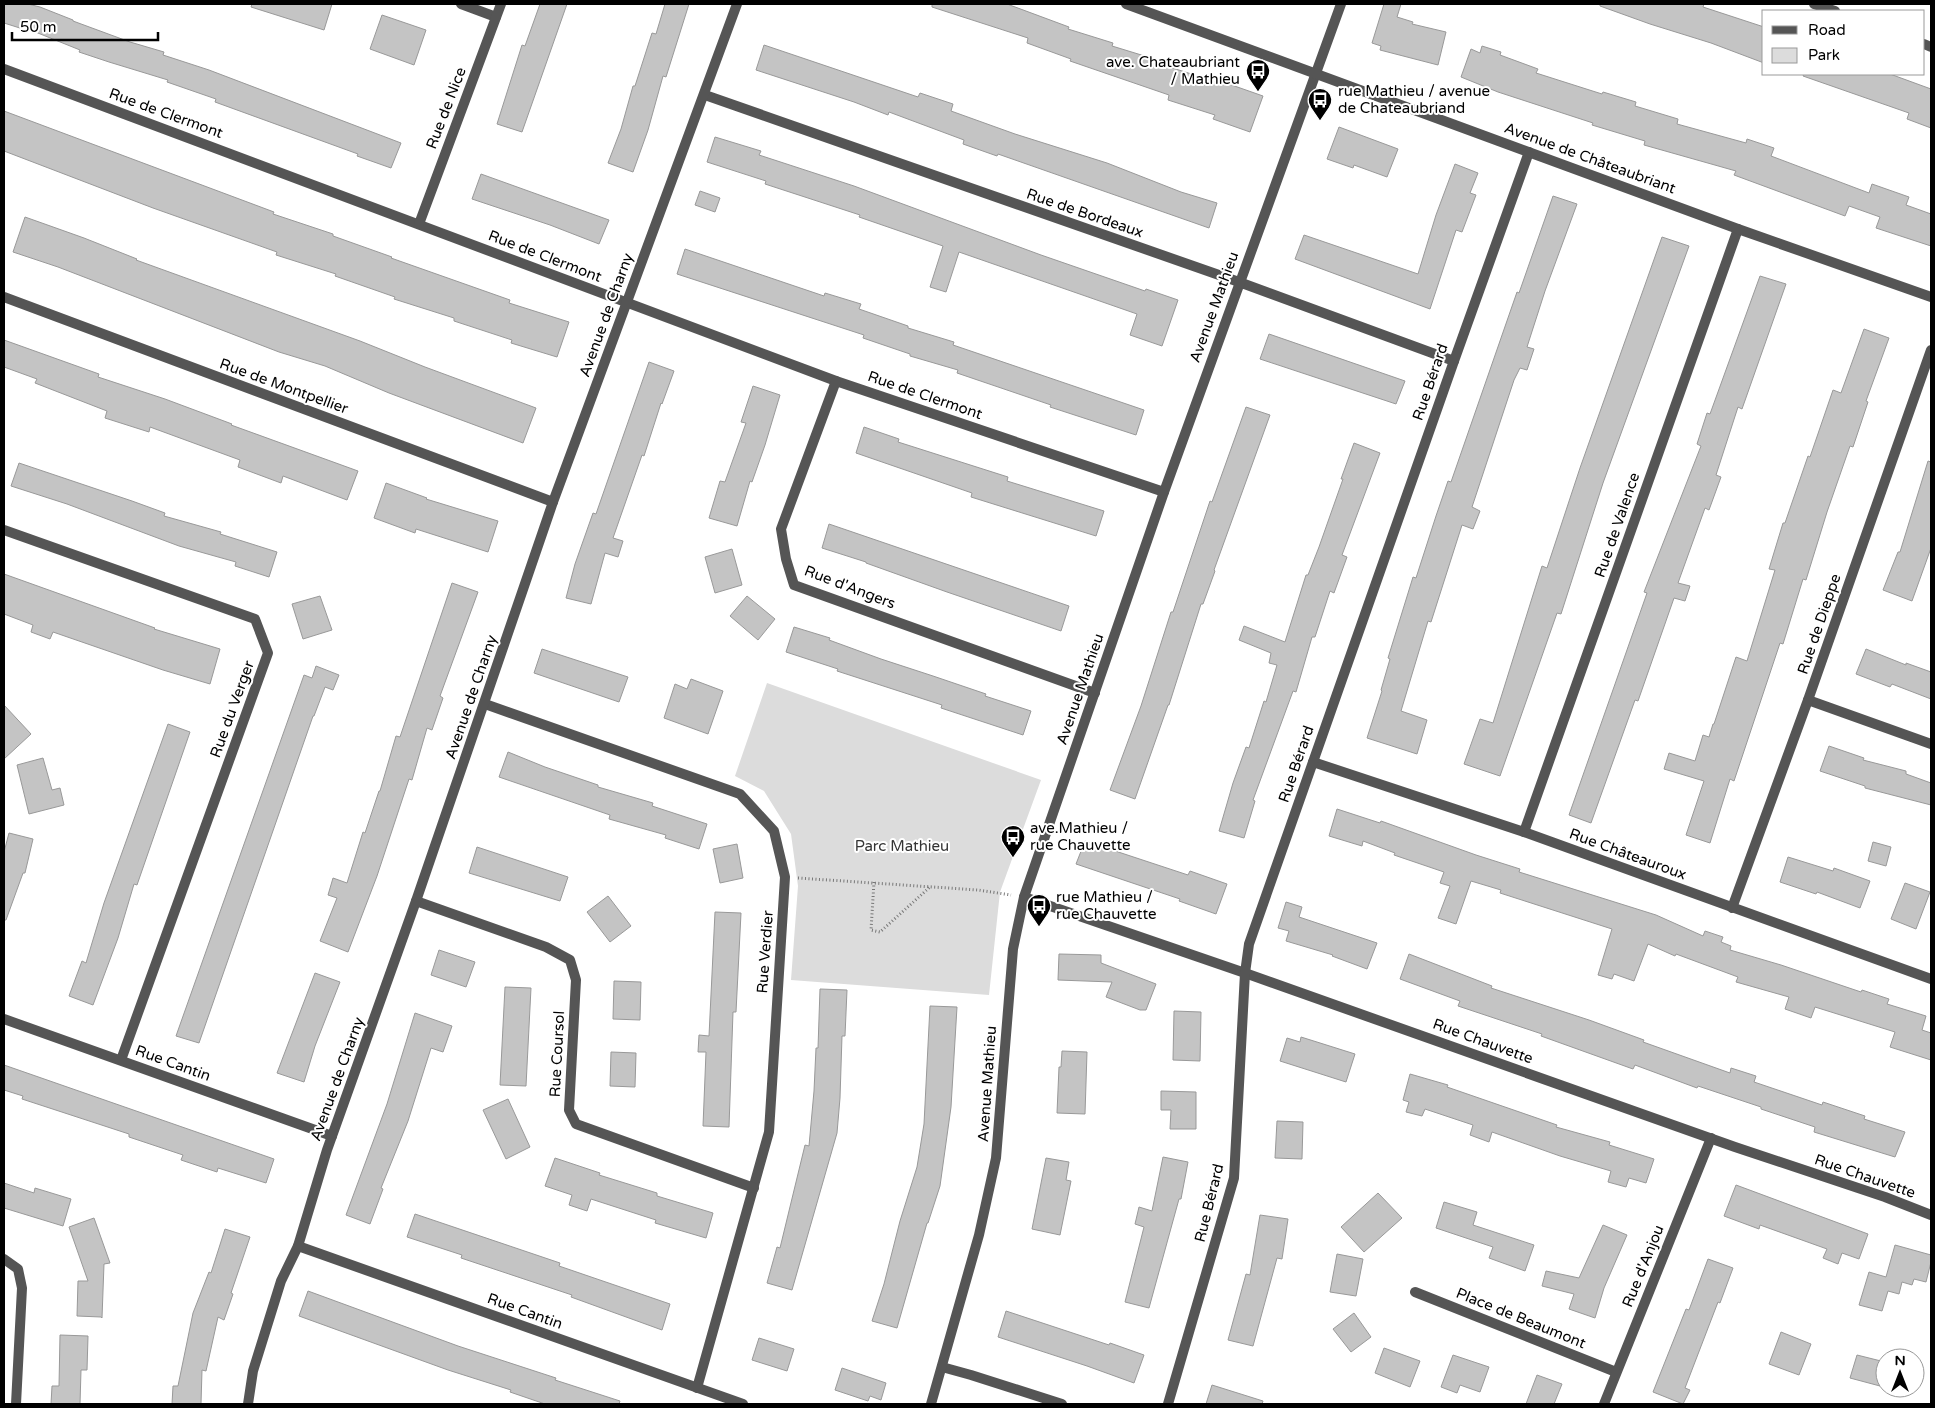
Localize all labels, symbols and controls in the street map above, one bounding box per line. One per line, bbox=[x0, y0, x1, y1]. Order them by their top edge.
scale bar bbox=[12, 10, 159, 42]
legend bbox=[1762, 10, 1925, 75]
text: 50 m bbox=[20, 18, 57, 36]
text: Road bbox=[1808, 21, 1846, 39]
text: Park bbox=[1808, 46, 1840, 64]
place label: ave. Chateaubriant / Mathieu bbox=[1106, 53, 1240, 88]
bus stop icon: ave. Chateaubriant / Mathieu bbox=[1245, 58, 1271, 92]
street label: Rue de Nice bbox=[422, 65, 470, 151]
place label: rue Mathieu / avenue de Chateaubriand bbox=[1338, 82, 1490, 117]
street label: Rue de Clermont bbox=[107, 84, 226, 142]
bus stop icon: rue Mathieu / avenue de Chateaubriand bbox=[1307, 87, 1333, 121]
street label: Avenue de Châteaubriant bbox=[1502, 119, 1678, 197]
street label: Rue de Bordeaux bbox=[1024, 185, 1146, 241]
street label: Rue de Clermont bbox=[486, 226, 605, 286]
street label: Avenue Mathieu bbox=[1186, 249, 1242, 365]
street label: Avenue de Charny bbox=[575, 251, 637, 379]
street label: Rue Bérard bbox=[1408, 341, 1452, 423]
street label: Rue de Montpellier bbox=[217, 354, 351, 418]
street label: Rue de Clermont bbox=[865, 367, 985, 423]
street label: Rue de Valence bbox=[1591, 470, 1643, 580]
street label: Rue d'Angers bbox=[802, 561, 898, 613]
street label: Rue de Dieppe bbox=[1793, 572, 1845, 676]
street label: Avenue Mathieu bbox=[1053, 631, 1107, 747]
street label: Avenue de Charny bbox=[441, 633, 501, 761]
street label: Rue du Verger bbox=[206, 658, 258, 760]
street label: Rue Bérard bbox=[1274, 723, 1318, 805]
place label: ave.Mathieu / rue Chauvette bbox=[1030, 819, 1131, 854]
bus stop icon: ave.Mathieu / rue Chauvette bbox=[1000, 824, 1026, 858]
street label: Rue Châteauroux bbox=[1567, 824, 1689, 884]
park label: Parc Mathieu bbox=[855, 837, 949, 855]
place label: rue Mathieu / rue Chauvette bbox=[1056, 888, 1157, 923]
bus stop icon: rue Mathieu / rue Chauvette bbox=[1026, 893, 1052, 927]
street label: Rue Verdier bbox=[753, 910, 777, 994]
street label: Rue Coursol bbox=[546, 1010, 568, 1098]
street label: Avenue de Charny bbox=[306, 1015, 368, 1143]
street label: Rue Chauvette bbox=[1430, 1015, 1536, 1067]
street label: Avenue Mathieu bbox=[974, 1025, 1000, 1143]
street label: Rue Cantin bbox=[133, 1041, 213, 1085]
street label: Rue Chauvette bbox=[1812, 1150, 1918, 1202]
street label: Rue Bérard bbox=[1191, 1162, 1227, 1244]
street label: Rue d'Anjou bbox=[1618, 1222, 1668, 1310]
street label: Place de Beaumont bbox=[1454, 1284, 1589, 1352]
street label: Rue Cantin bbox=[485, 1289, 565, 1333]
north arrow bbox=[1875, 1348, 1925, 1398]
text: N bbox=[1894, 1352, 1906, 1369]

